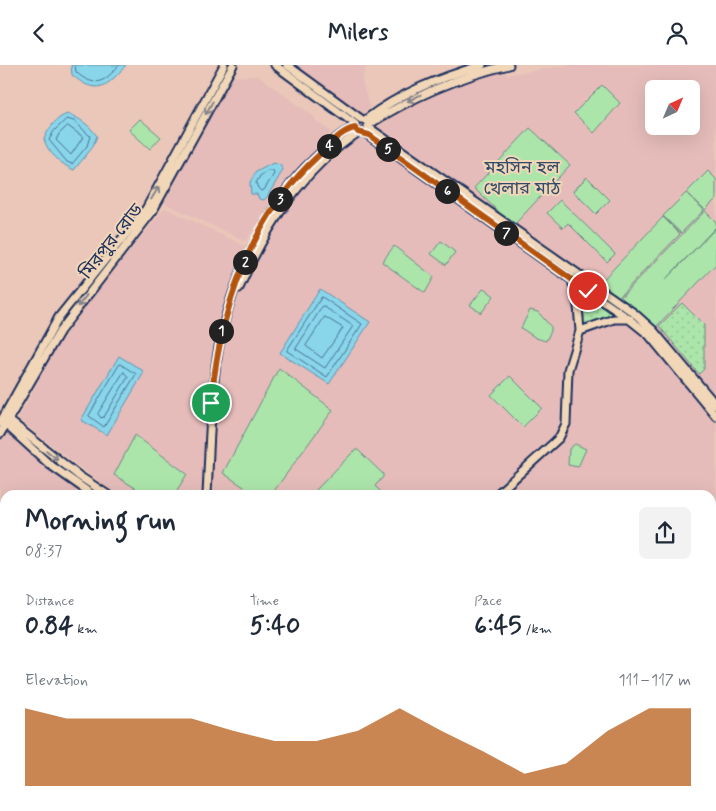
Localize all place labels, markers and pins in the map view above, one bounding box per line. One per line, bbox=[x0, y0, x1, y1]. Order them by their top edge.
pin: 4 bbox=[316, 133, 342, 159]
pin: 5 bbox=[376, 137, 400, 161]
pin: 6 bbox=[434, 179, 460, 203]
pin: 3 bbox=[268, 187, 292, 211]
pin: 7 bbox=[494, 221, 518, 245]
pin: 2 bbox=[232, 249, 258, 275]
pin bbox=[567, 270, 609, 312]
pin: 1 bbox=[208, 319, 234, 343]
pin bbox=[190, 382, 232, 424]

